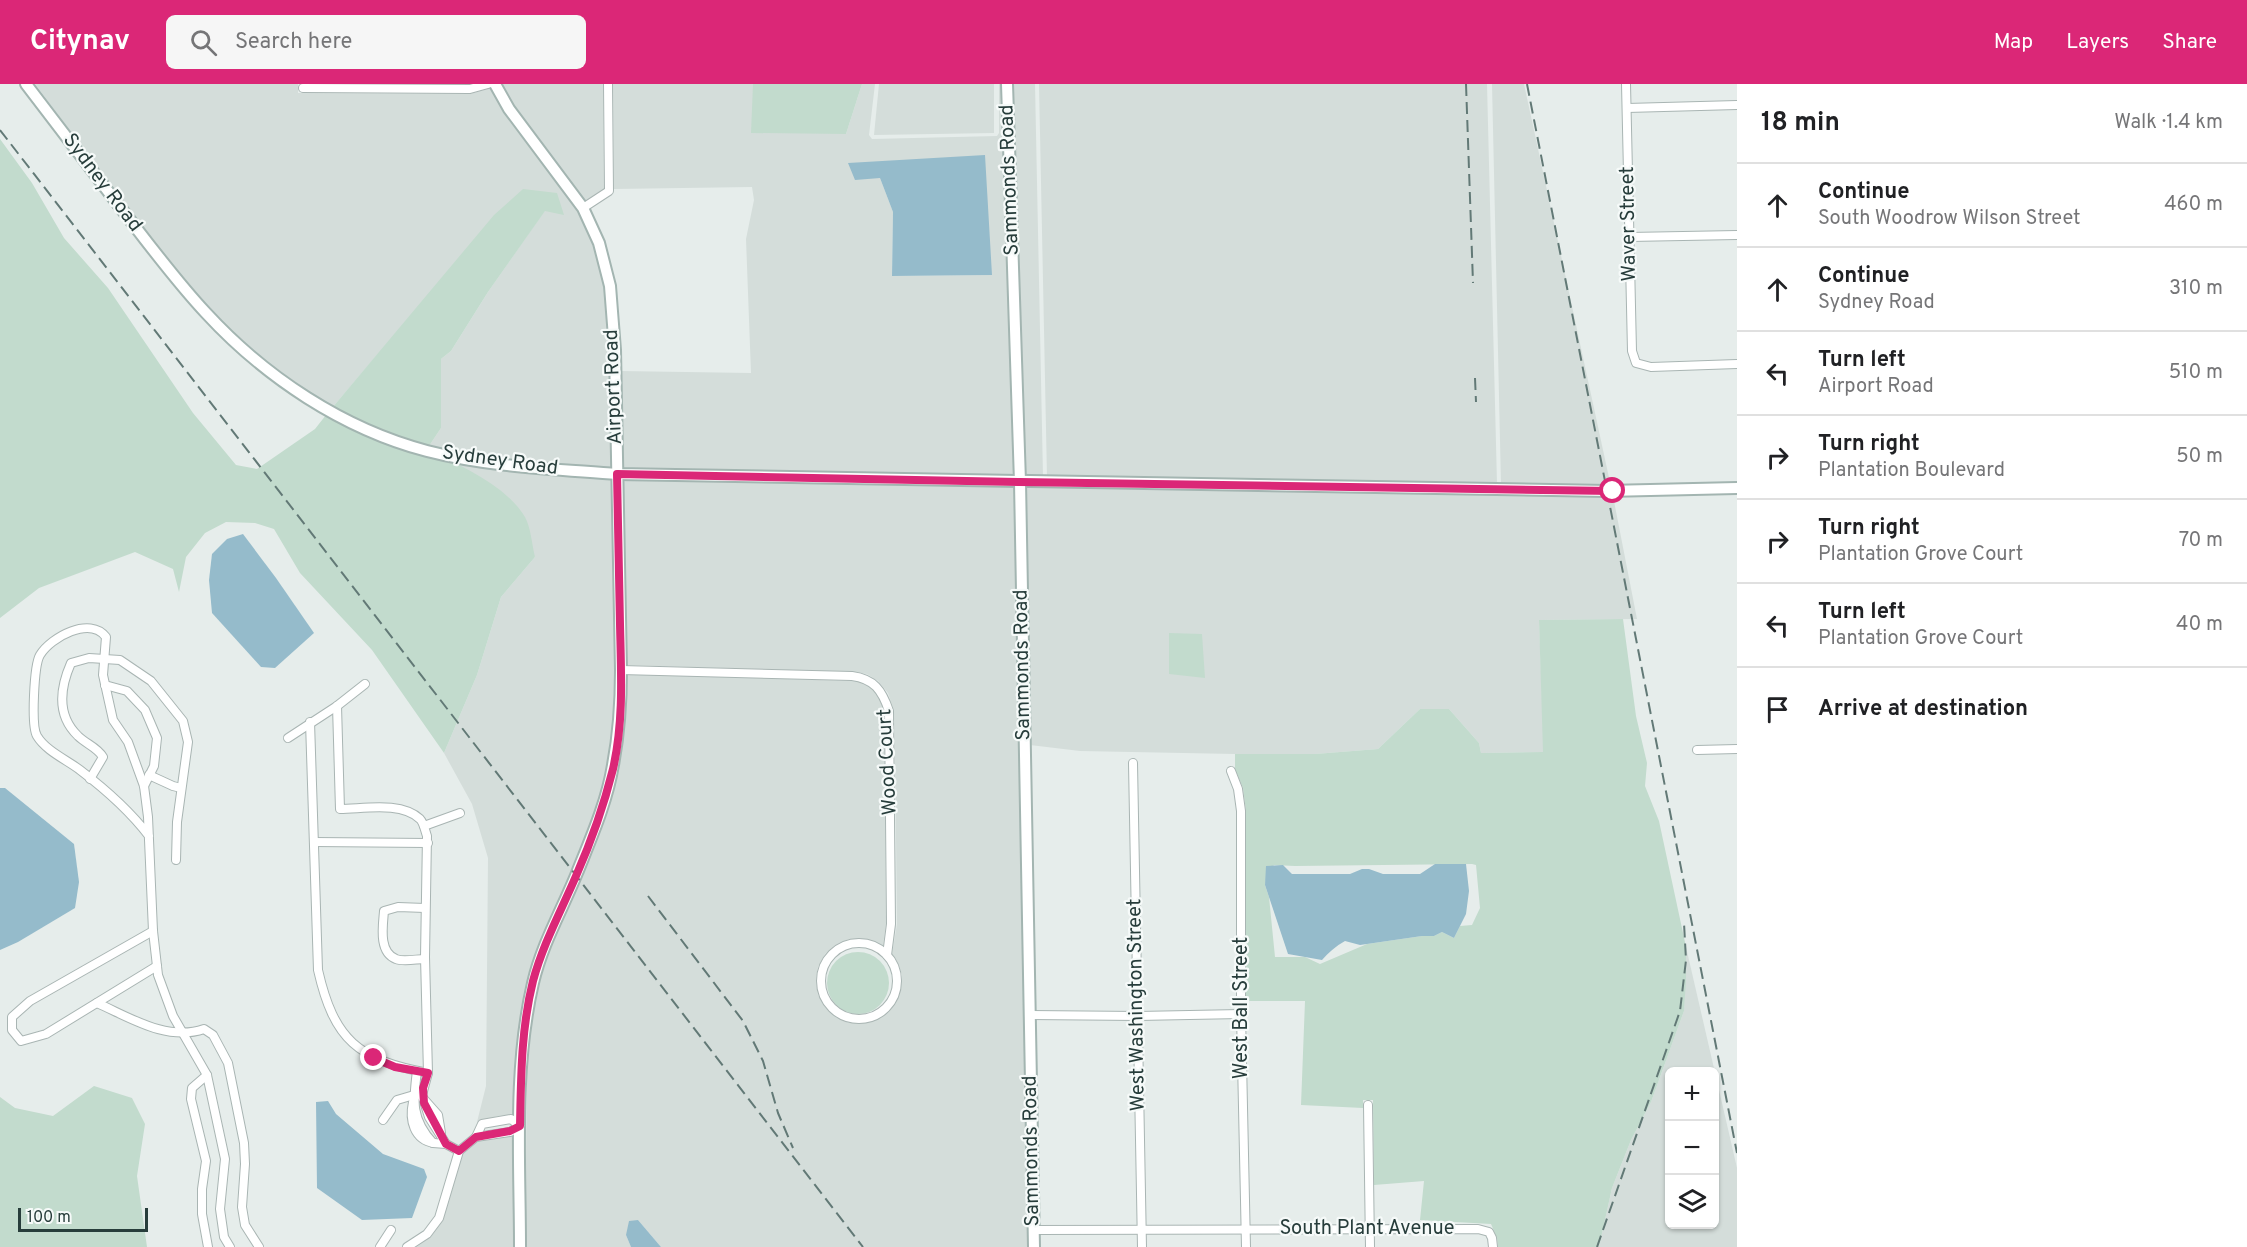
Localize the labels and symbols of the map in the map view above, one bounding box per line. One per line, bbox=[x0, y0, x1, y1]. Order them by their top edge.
street label: Sammonds Road bbox=[994, 104, 1026, 256]
street label: Sydney Road bbox=[56, 129, 148, 237]
street label: Waver Street bbox=[1615, 166, 1643, 282]
street label: Airport Road bbox=[599, 329, 629, 445]
street label: Sydney Road bbox=[440, 440, 560, 482]
route start bbox=[1599, 477, 1625, 503]
street label: Sammonds Road bbox=[1009, 589, 1037, 741]
street label: Wood Court bbox=[872, 708, 904, 816]
street label: West Washington Street bbox=[1122, 898, 1152, 1112]
street label: West Ball Street bbox=[1229, 937, 1255, 1079]
route end bbox=[360, 1044, 386, 1070]
street label: Sammonds Road bbox=[1018, 1075, 1046, 1227]
scale bar bbox=[18, 1205, 148, 1232]
street label: South Plant Avenue bbox=[1279, 1216, 1455, 1242]

